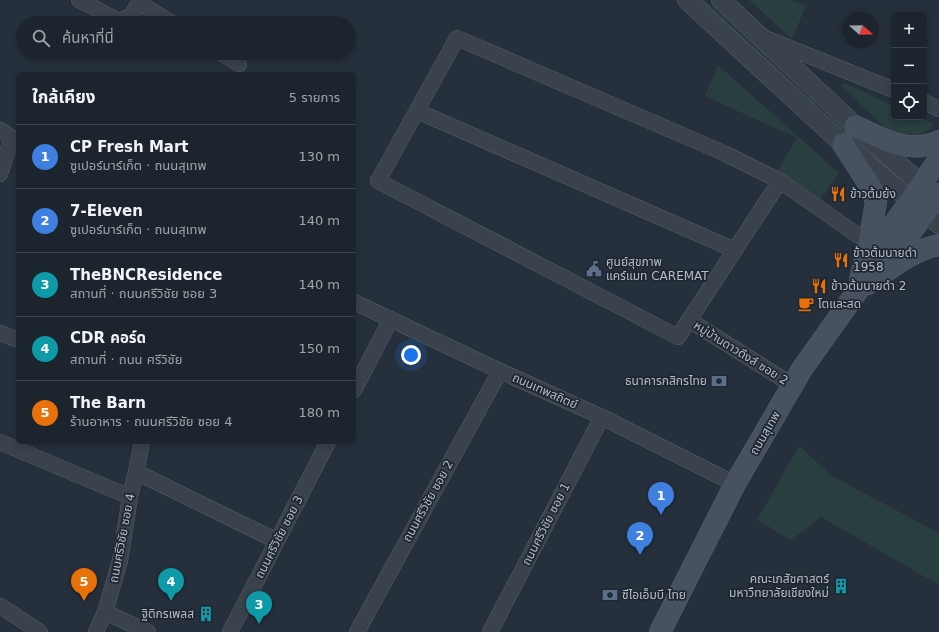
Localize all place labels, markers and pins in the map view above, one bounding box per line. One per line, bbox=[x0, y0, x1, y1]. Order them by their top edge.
restaurant icon: ข้าวต้มย้ง bbox=[829, 185, 847, 203]
place label: ข้าวต้มย้ง bbox=[850, 187, 896, 201]
place label: ข้าวต้มนายดำ 1958 bbox=[853, 246, 917, 274]
restaurant icon: ข้าวต้มนายดำ 1958 bbox=[832, 251, 850, 269]
place label: ศูนย์สุขภาพ แคร์แมท CAREMAT bbox=[606, 255, 709, 283]
public building icon: ศูนย์สุขภาพ แคร์แมท CAREMAT bbox=[585, 260, 603, 278]
restaurant icon: ข้าวต้มนายดำ 2 bbox=[810, 277, 828, 295]
place label: ข้าวต้มนายดำ 2 bbox=[831, 279, 906, 293]
cafe icon: โตและสด bbox=[797, 295, 815, 313]
place label: โตและสด bbox=[818, 297, 861, 311]
bank icon: ธนาคารกสิกรไทย bbox=[710, 372, 728, 390]
place label: ธนาคารกสิกรไทย bbox=[625, 374, 707, 388]
pin: 1 bbox=[648, 482, 674, 515]
pin: 2 bbox=[627, 522, 653, 555]
pin: 5 bbox=[71, 568, 97, 601]
pin: 4 bbox=[158, 568, 184, 601]
place label: คณะเภสัชศาสตร์ มหาวืทยาลัยเชียงใหม่ bbox=[729, 572, 830, 600]
building icon: คณะเภสัชศาสตร์ มหาวืทยาลัยเชียงใหม่ bbox=[832, 577, 850, 595]
bank icon: ซีไอเอ็มบี ไทย bbox=[601, 586, 619, 604]
place label: ซีไอเอ็มบี ไทย bbox=[622, 588, 686, 602]
pin: 3 bbox=[246, 591, 272, 624]
building icon: ฐิติกรเพลส bbox=[197, 605, 215, 623]
place label: ฐิติกรเพลส bbox=[141, 607, 194, 621]

